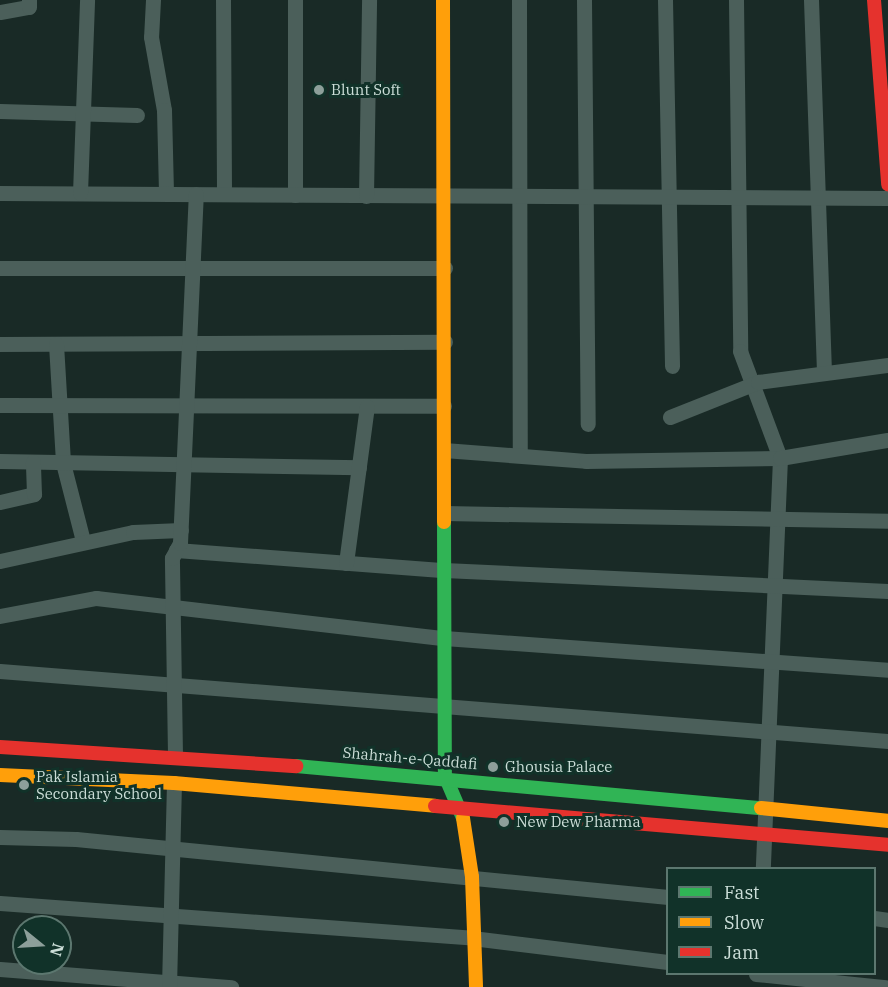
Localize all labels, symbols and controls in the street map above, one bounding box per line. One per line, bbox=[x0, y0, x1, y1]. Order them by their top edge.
place label: Blunt Soft bbox=[331, 81, 401, 99]
marker: Blunt Soft bbox=[312, 83, 326, 97]
street label: Shahrah-e-Qaddafi bbox=[342, 743, 478, 773]
place label: Ghousia Palace bbox=[505, 758, 612, 776]
marker: Ghousia Palace bbox=[486, 760, 500, 774]
place label: Pak Islamia Secondary School bbox=[36, 767, 162, 802]
marker: Pak Islamia Secondary School bbox=[17, 778, 31, 792]
place label: New Dew Pharma bbox=[516, 813, 641, 831]
marker: New Dew Pharma bbox=[497, 815, 511, 829]
legend bbox=[666, 867, 876, 975]
text: Fast bbox=[724, 881, 759, 904]
text: Slow bbox=[724, 911, 764, 934]
north arrow bbox=[12, 915, 72, 975]
text: N bbox=[46, 941, 69, 959]
text: Jam bbox=[724, 941, 759, 964]

